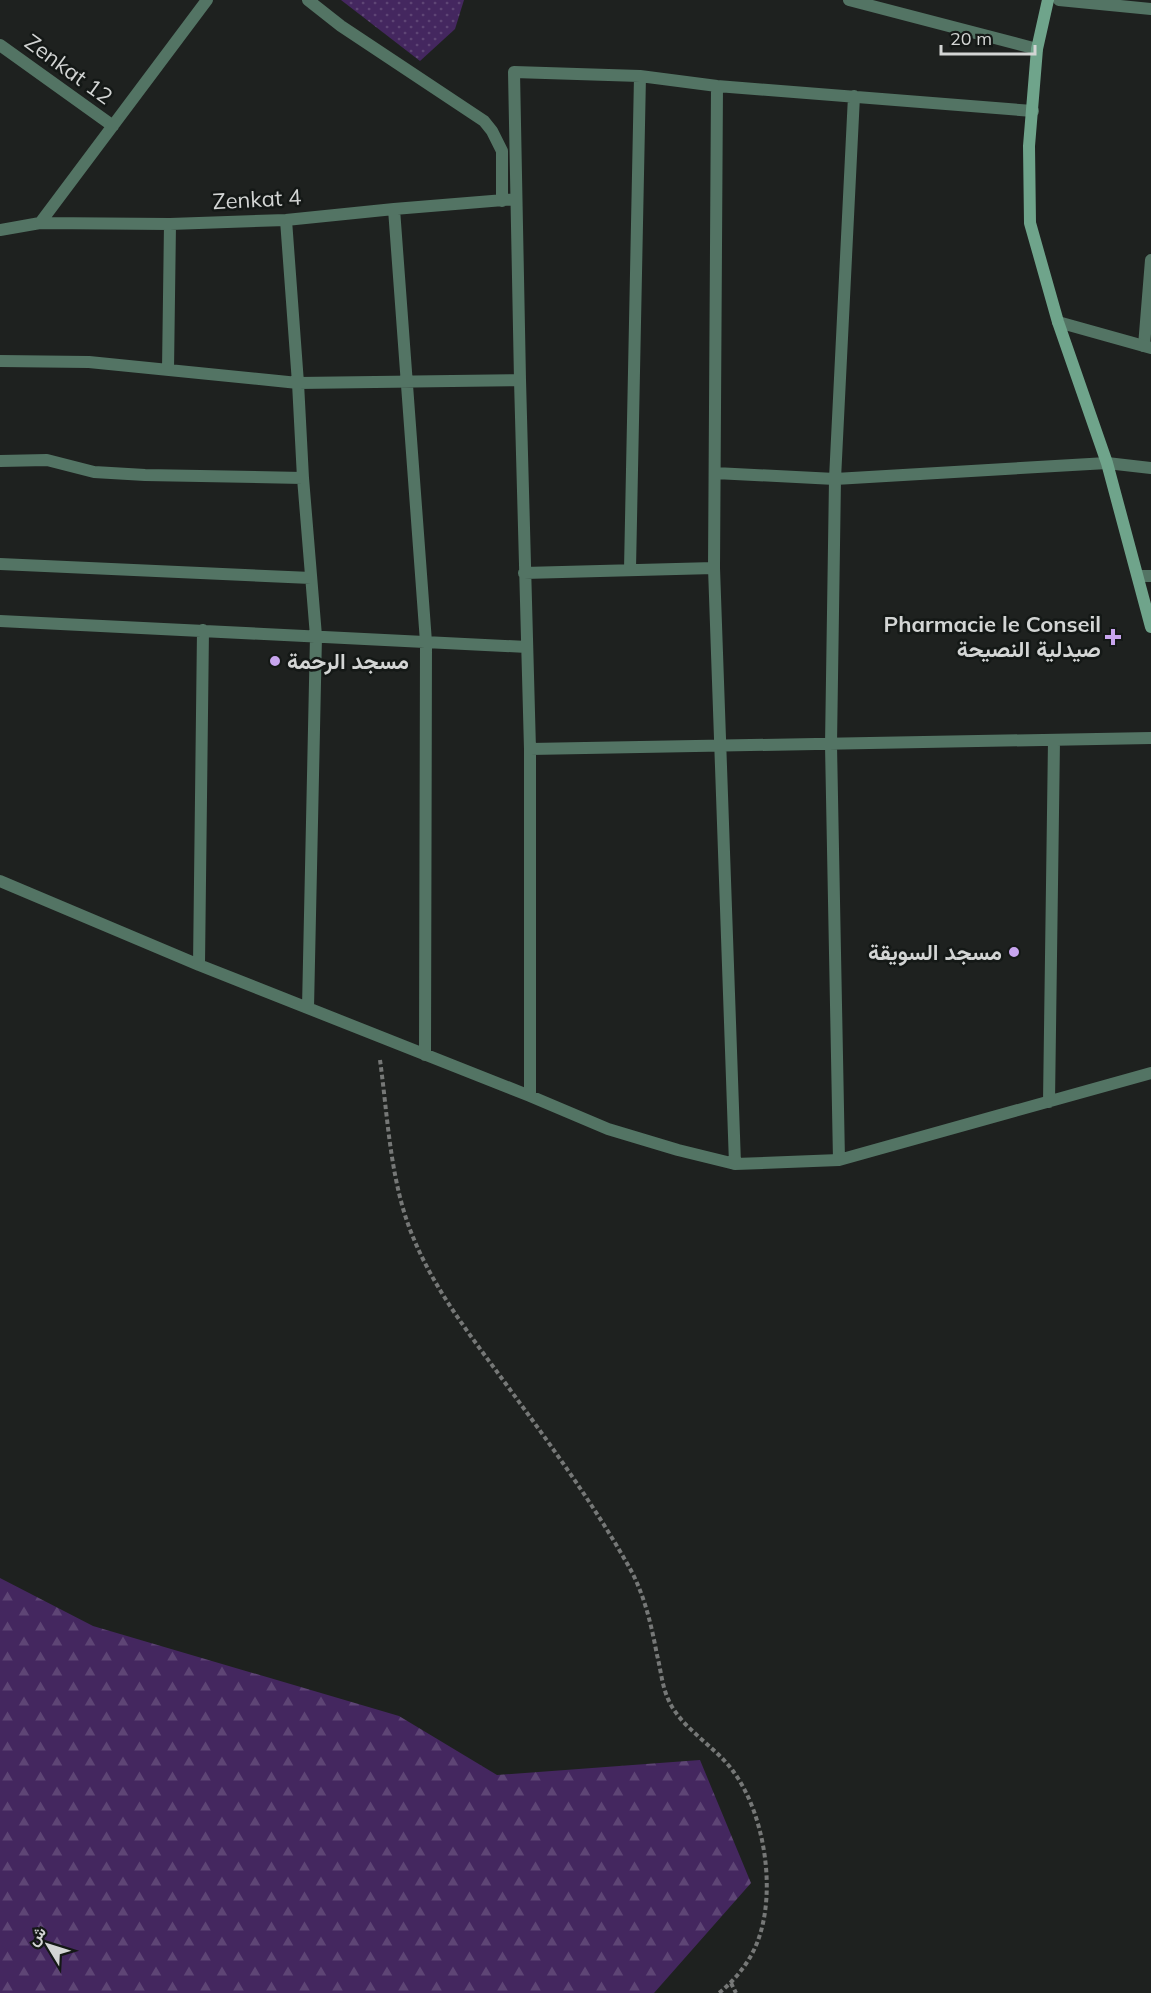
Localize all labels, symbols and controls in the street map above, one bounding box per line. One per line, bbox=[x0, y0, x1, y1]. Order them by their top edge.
scale bar bbox=[941, 18, 1036, 56]
text: 20 m bbox=[950, 27, 992, 50]
street label: Zenkat 12 bbox=[20, 28, 118, 110]
street label: Zenkat 4 bbox=[212, 183, 302, 215]
place label: Pharmacie le Conseil صيدلية النصيحة bbox=[883, 610, 1101, 663]
marker: Pharmacie le Conseil صيدلية النصيحة bbox=[1106, 630, 1120, 644]
place label: مسجد الرحمة bbox=[287, 647, 409, 675]
marker: مسجد الرحمة bbox=[268, 654, 282, 668]
place label: مسجد السويقة bbox=[868, 938, 1002, 966]
marker: مسجد السويقة bbox=[1007, 945, 1021, 959]
north arrow bbox=[18, 1915, 78, 1975]
text: ش bbox=[22, 1922, 50, 1950]

